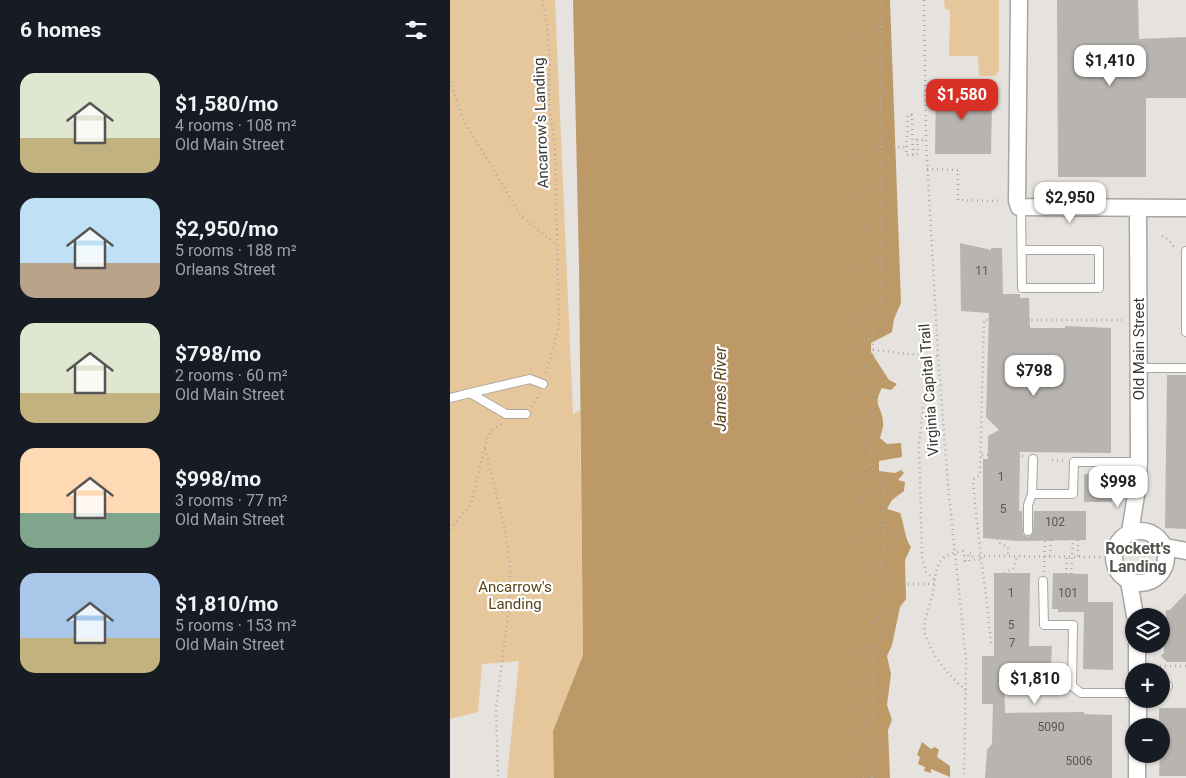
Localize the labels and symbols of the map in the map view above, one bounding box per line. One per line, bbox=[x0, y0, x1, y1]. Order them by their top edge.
pin: $1,410 bbox=[1069, 44, 1151, 87]
street label: Ancarrow’s Landing bbox=[530, 57, 552, 189]
pin: $1,580 bbox=[921, 78, 1003, 121]
pin: $2,950 bbox=[1029, 182, 1111, 224]
house number: 11 bbox=[975, 264, 989, 278]
street label: Old Main Street bbox=[1130, 298, 1148, 400]
street label: Virginia Capital Trail bbox=[915, 323, 943, 457]
water label: James River bbox=[711, 346, 730, 432]
pin: $798 bbox=[1004, 354, 1064, 397]
pin: $998 bbox=[1088, 466, 1148, 508]
house number: 1 bbox=[998, 470, 1004, 484]
house number: 5 bbox=[1000, 502, 1007, 516]
house number: 102 bbox=[1045, 515, 1065, 529]
district label: Rockett's Landing bbox=[1105, 539, 1171, 576]
park label: Ancarrow's Landing bbox=[478, 578, 552, 613]
house number: 1 bbox=[1008, 586, 1014, 600]
house number: 101 bbox=[1058, 586, 1078, 600]
house number: 5 bbox=[1008, 618, 1015, 632]
house number: 7 bbox=[1009, 636, 1016, 650]
pin: $1,810 bbox=[994, 662, 1076, 705]
house number: 5090 bbox=[1038, 720, 1065, 734]
house number: 5006 bbox=[1066, 754, 1093, 768]

